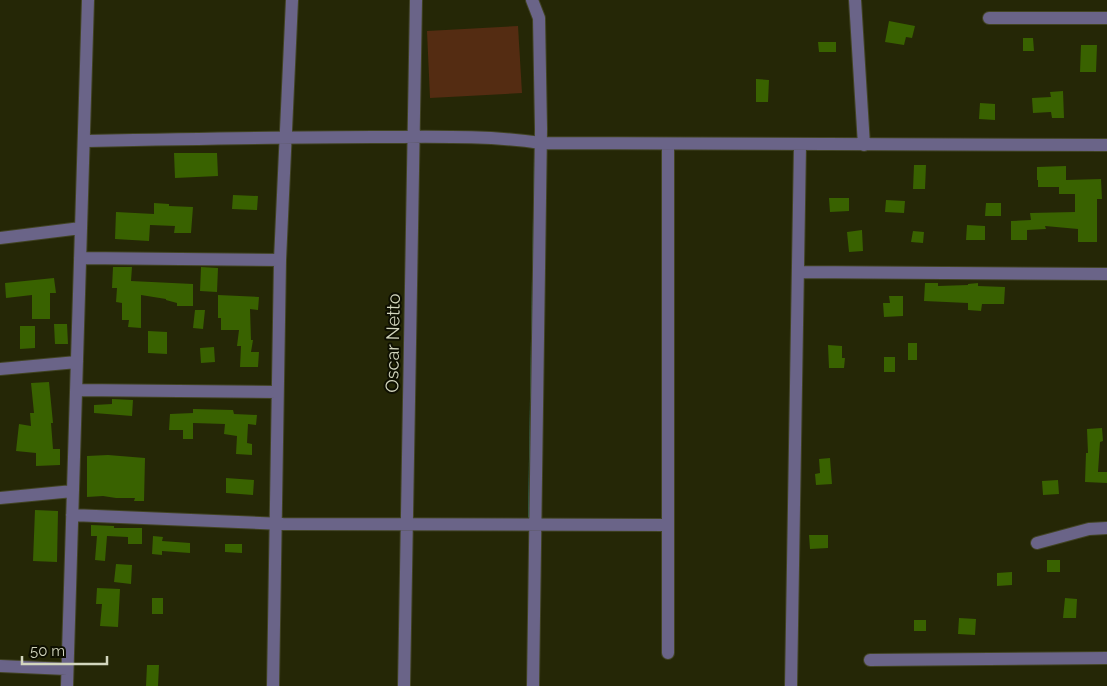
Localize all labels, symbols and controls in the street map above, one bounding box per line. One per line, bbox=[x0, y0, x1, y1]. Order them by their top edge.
street label: Oscar Netto bbox=[381, 293, 404, 393]
scale bar bbox=[22, 634, 108, 666]
text: 50 m bbox=[30, 642, 65, 660]

